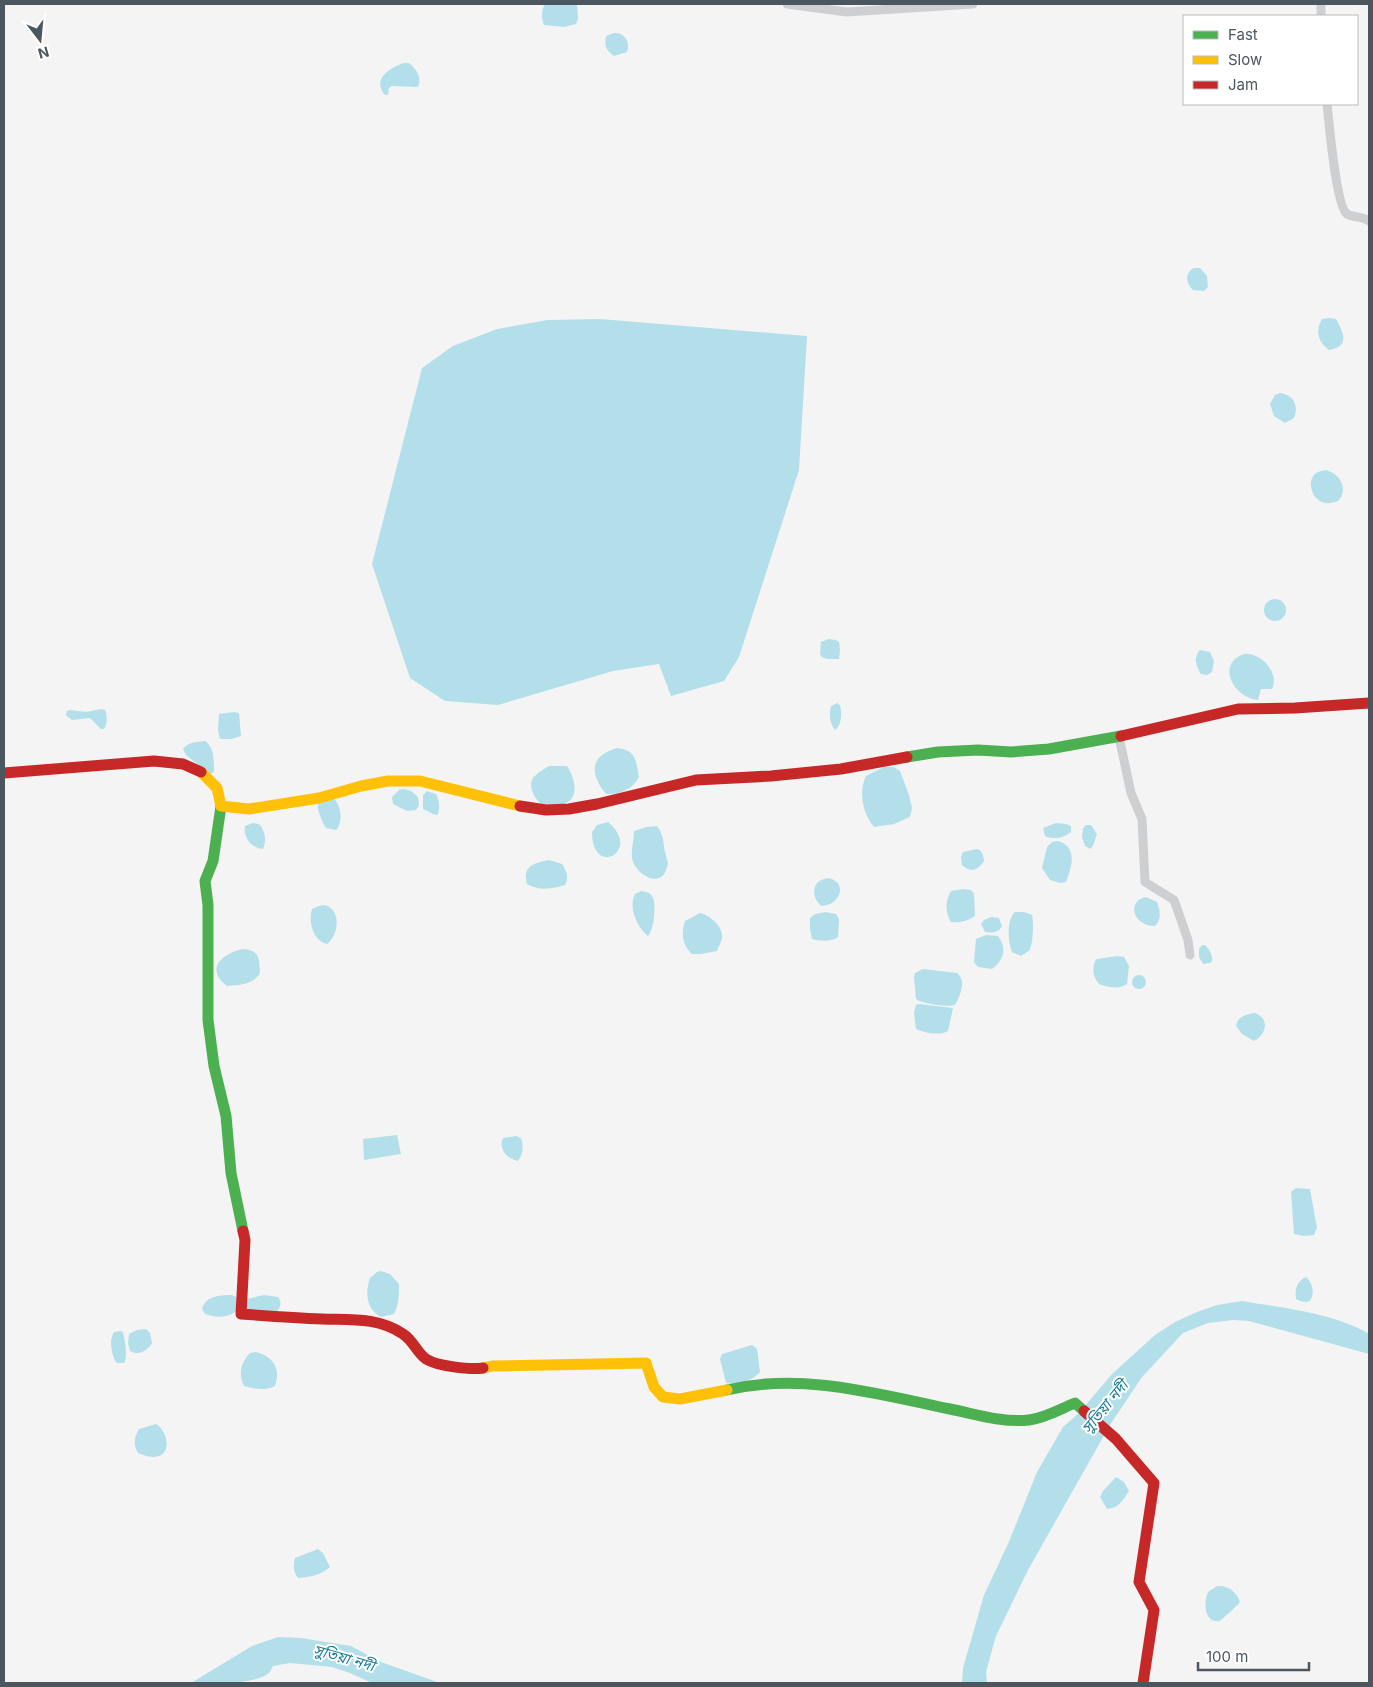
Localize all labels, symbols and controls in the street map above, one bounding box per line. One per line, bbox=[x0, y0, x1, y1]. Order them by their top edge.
north arrow bbox=[15, 15, 65, 65]
legend bbox=[1183, 15, 1358, 105]
text: Fast bbox=[1228, 25, 1258, 44]
text: N bbox=[36, 43, 51, 63]
text: Slow bbox=[1228, 50, 1262, 69]
text: Jam bbox=[1228, 75, 1258, 94]
water label: সুতিয়া নদী bbox=[1077, 1374, 1134, 1437]
water label: সুতিয়া নদী bbox=[311, 1640, 380, 1676]
scale bar bbox=[1198, 1640, 1309, 1672]
text: 100 m bbox=[1206, 1647, 1248, 1666]

